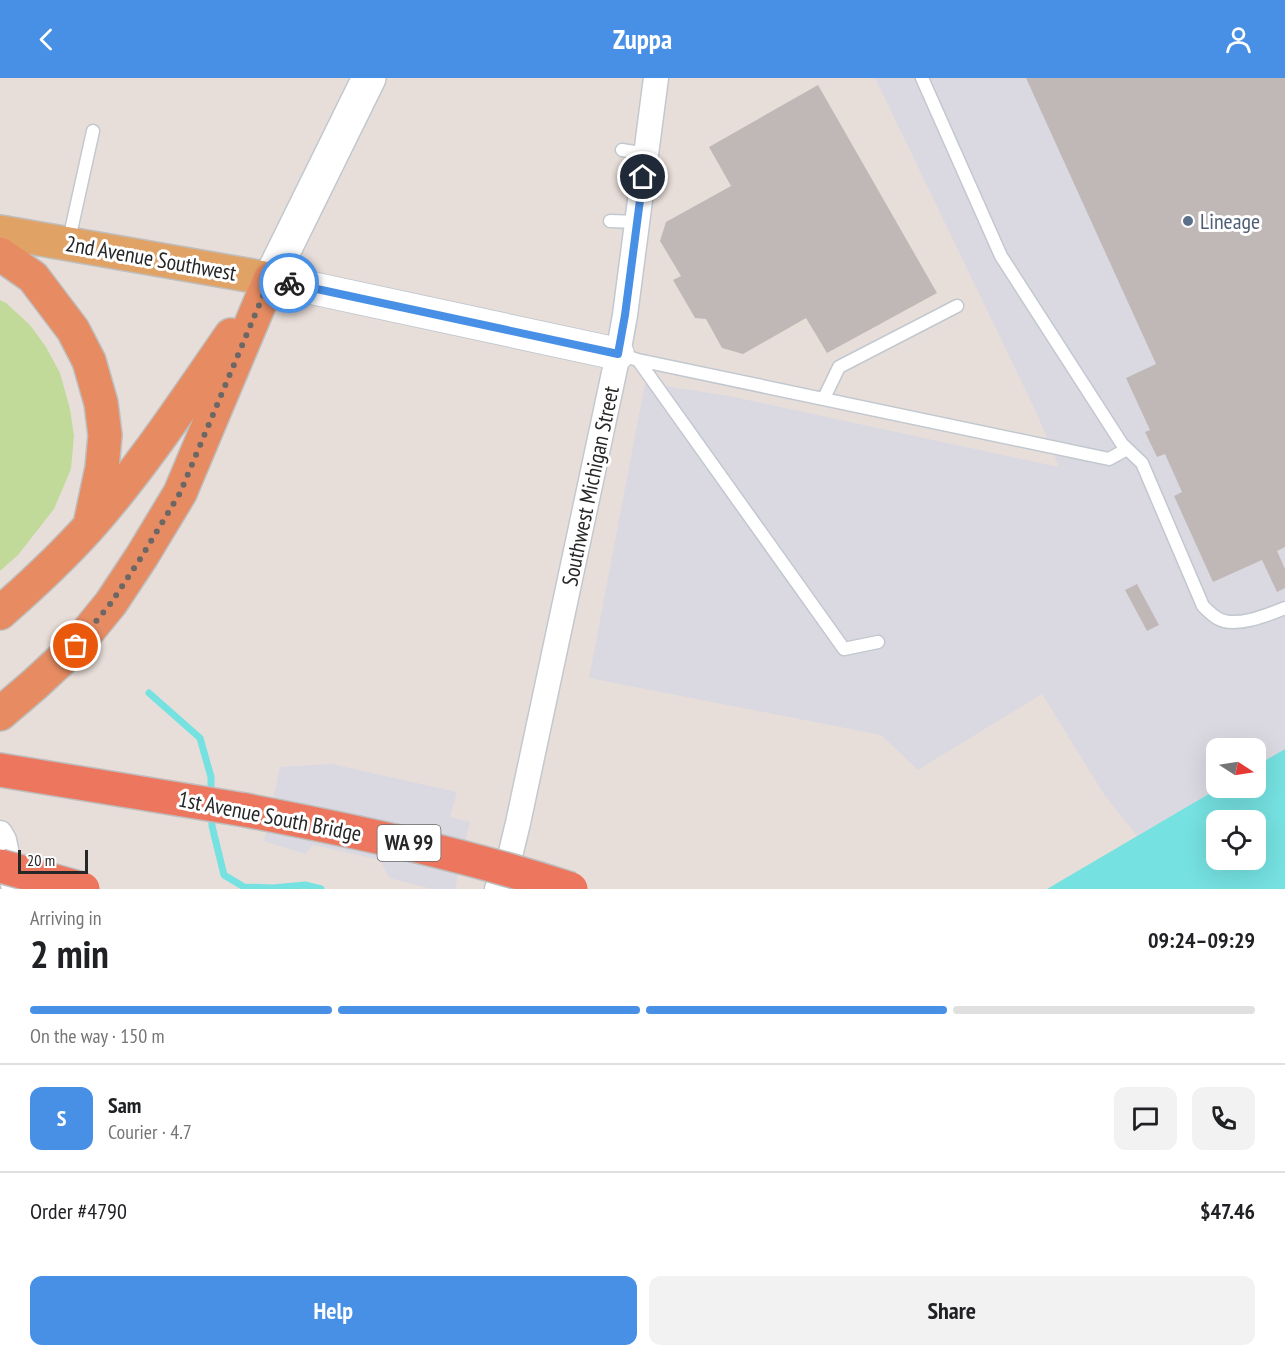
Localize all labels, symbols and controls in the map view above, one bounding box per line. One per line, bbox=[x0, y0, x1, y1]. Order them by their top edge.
text: Zuppa bbox=[613, 22, 672, 56]
icon: back bbox=[30, 23, 63, 56]
icon: person bbox=[1222, 23, 1255, 56]
pin bbox=[617, 151, 668, 202]
icon: home bbox=[626, 160, 659, 193]
place label: Lineage bbox=[1200, 207, 1260, 235]
marker: Lineage bbox=[1181, 214, 1195, 228]
street label: 2nd Avenue Southwest bbox=[63, 229, 239, 287]
courier bbox=[259, 253, 319, 313]
icon: bike bbox=[273, 267, 306, 300]
street label: Southwest Michigan Street bbox=[555, 384, 625, 588]
pin bbox=[50, 620, 101, 671]
icon: bag bbox=[59, 629, 92, 662]
north arrow bbox=[1206, 738, 1266, 798]
map controls bbox=[1206, 738, 1266, 870]
street label: 1st Avenue South Bridge bbox=[176, 785, 364, 847]
button: locate bbox=[1206, 810, 1266, 870]
road number: WA 99 bbox=[378, 825, 440, 861]
scale bar bbox=[18, 847, 88, 874]
text: 20 m bbox=[27, 850, 55, 870]
text: Arriving in bbox=[30, 905, 102, 931]
text: 09:24–09:29 bbox=[1148, 926, 1255, 954]
text: 2 min bbox=[30, 928, 109, 979]
text: On the way · 150 m bbox=[30, 1023, 165, 1049]
button: chat bbox=[1114, 1087, 1177, 1150]
button: phone bbox=[1192, 1087, 1255, 1150]
text: Sam bbox=[108, 1091, 141, 1119]
text: S bbox=[57, 1104, 66, 1132]
text: Courier · 4.7 bbox=[108, 1119, 192, 1145]
text: Order #4790 bbox=[30, 1197, 127, 1225]
text: $47.46 bbox=[1200, 1197, 1255, 1225]
button: Help bbox=[30, 1276, 637, 1345]
button: Share bbox=[649, 1276, 1255, 1345]

